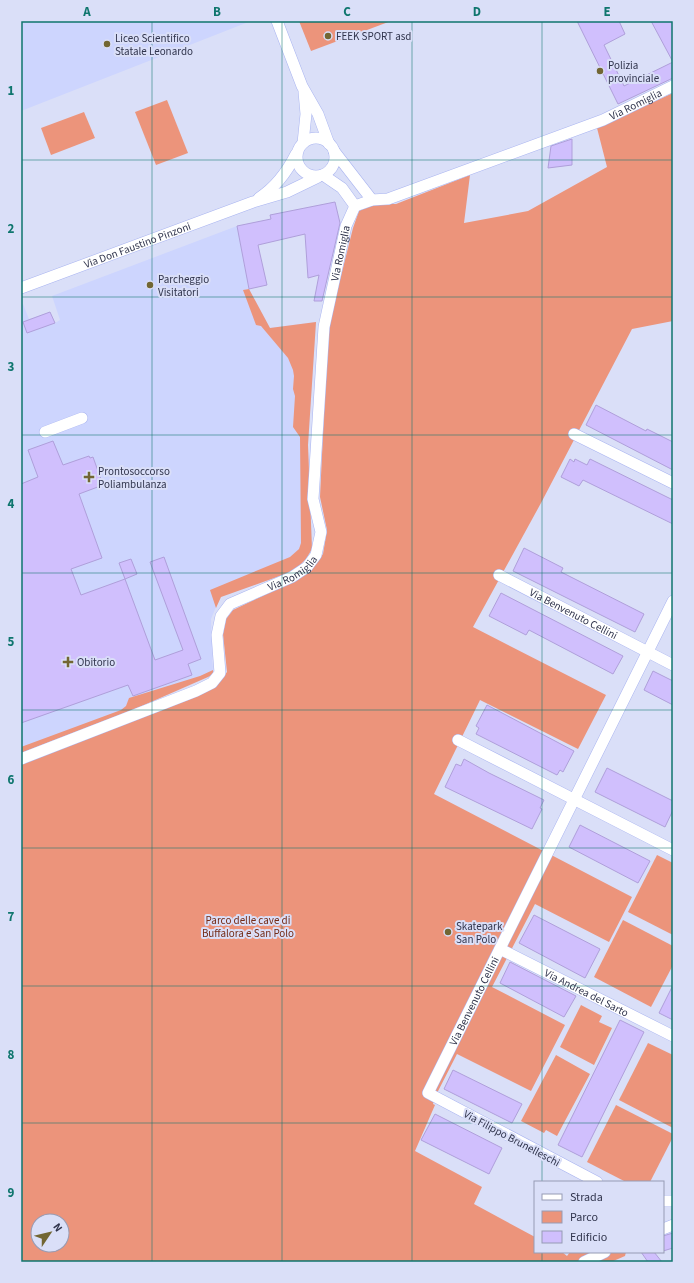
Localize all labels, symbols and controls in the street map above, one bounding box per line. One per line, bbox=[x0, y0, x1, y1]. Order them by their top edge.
text: A bbox=[82, 3, 91, 21]
text: B bbox=[213, 3, 221, 21]
text: C bbox=[343, 3, 351, 21]
text: D bbox=[473, 3, 481, 21]
text: E bbox=[603, 3, 611, 21]
place label: FEEK SPORT asd bbox=[336, 29, 411, 44]
place label: Liceo Scientifico Statale Leonardo bbox=[115, 31, 193, 59]
marker: FEEK SPORT asd bbox=[323, 31, 333, 41]
marker: Liceo Scientifico Statale Leonardo bbox=[102, 39, 112, 49]
place label: Polizia provinciale bbox=[608, 58, 660, 86]
marker: Polizia provinciale bbox=[595, 66, 605, 76]
text: 1 bbox=[8, 82, 15, 100]
street label: Via Romiglia bbox=[607, 86, 664, 124]
street label: Via Don Faustino Pinzoni bbox=[82, 219, 193, 272]
text: 2 bbox=[8, 220, 15, 238]
street label: Via Romiglia bbox=[327, 224, 354, 283]
place label: Parcheggio Visitatori bbox=[158, 272, 209, 300]
marker: Parcheggio Visitatori bbox=[145, 280, 155, 290]
text: 3 bbox=[8, 358, 15, 376]
place label: Prontosoccorso Poliambulanza bbox=[98, 464, 170, 492]
marker: Prontosoccorso Poliambulanza bbox=[83, 471, 95, 483]
text: 4 bbox=[8, 495, 15, 513]
street label: Via Romiglia bbox=[265, 553, 321, 595]
street label: Via Benvenuto Cellini bbox=[527, 585, 620, 643]
text: 5 bbox=[8, 633, 15, 651]
place label: Obitorio bbox=[77, 655, 115, 670]
marker: Obitorio bbox=[62, 656, 74, 668]
text: 6 bbox=[8, 771, 15, 789]
text: 7 bbox=[8, 908, 15, 926]
park label: Parco delle cave di Buffalora e San Polo bbox=[202, 913, 294, 941]
place label: Skatepark San Polo bbox=[456, 919, 503, 947]
marker: Skatepark San Polo bbox=[443, 927, 453, 937]
street label: Via Benvenuto Cellini bbox=[446, 954, 503, 1048]
street label: Via Andrea del Sarto bbox=[542, 966, 631, 1021]
text: 8 bbox=[8, 1046, 15, 1064]
street label: Via Filippo Brunelleschi bbox=[461, 1107, 563, 1170]
legend bbox=[534, 1181, 664, 1253]
text: 9 bbox=[8, 1184, 15, 1202]
text: Strada bbox=[570, 1189, 603, 1206]
text: Parco bbox=[570, 1209, 598, 1226]
north arrow bbox=[30, 1213, 70, 1253]
text: N bbox=[50, 1220, 66, 1235]
text: Edificio bbox=[570, 1229, 607, 1246]

